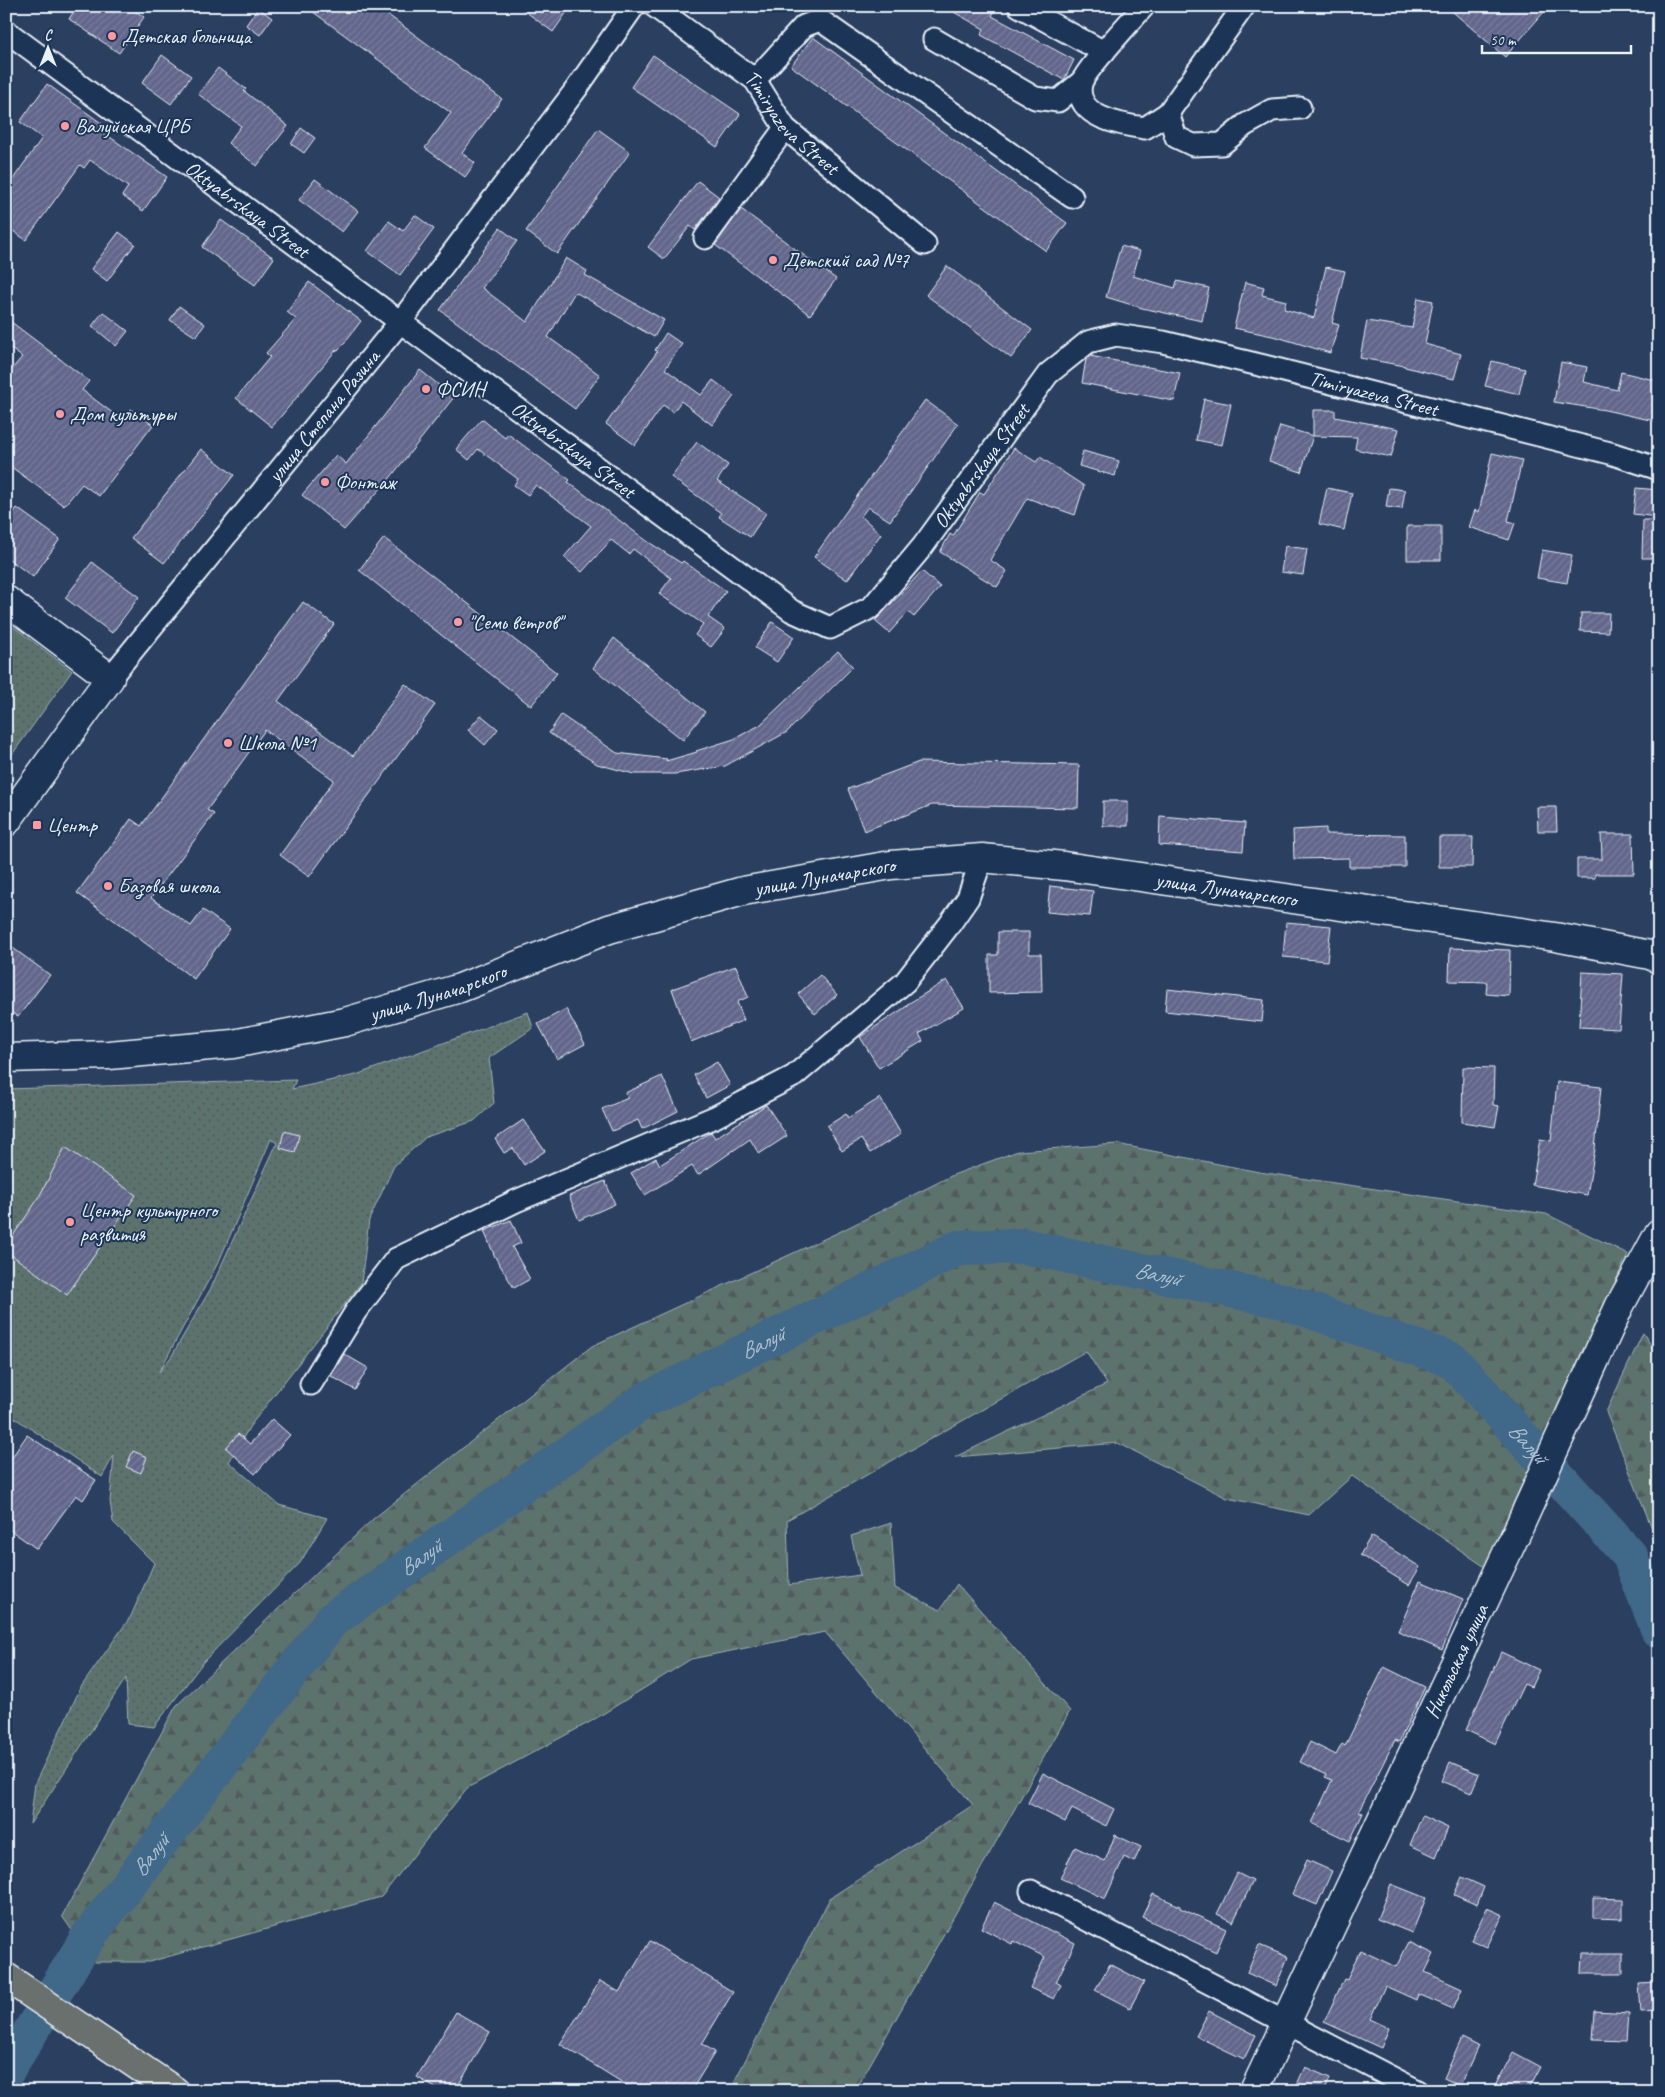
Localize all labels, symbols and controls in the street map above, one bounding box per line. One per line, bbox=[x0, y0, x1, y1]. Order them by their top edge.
north arrow bbox=[22, 22, 72, 72]
scale bar bbox=[1482, 22, 1631, 54]
place label: Детская больница bbox=[122, 23, 254, 49]
text: С bbox=[45, 27, 54, 44]
marker: Детская больница bbox=[106, 30, 118, 42]
text: 50 m bbox=[1490, 31, 1517, 50]
street label: Timiryazeva Street bbox=[740, 64, 846, 182]
place label: Валуйская ЦРБ bbox=[75, 113, 192, 139]
marker: Валуйская ЦРБ bbox=[59, 120, 71, 132]
street label: Oktyabrskaya Street bbox=[180, 155, 316, 265]
place label: Детский сад №7 bbox=[783, 247, 911, 273]
marker: Детский сад №7 bbox=[767, 254, 779, 266]
street label: улица Степана Разина bbox=[261, 343, 387, 489]
street label: Timiryazeva Street bbox=[1306, 365, 1443, 423]
place label: ФСИН bbox=[436, 376, 488, 402]
marker: ФСИН bbox=[420, 383, 432, 395]
street label: Oktyabrskaya Street bbox=[506, 395, 642, 505]
street label: Oktyabrskaya Street bbox=[927, 397, 1036, 533]
place label: Дом культуры bbox=[70, 401, 177, 427]
marker: Дом культуры bbox=[54, 408, 66, 420]
place label: Фонтаж bbox=[335, 469, 398, 495]
marker: Фонтаж bbox=[319, 476, 331, 488]
place label: "Семь ветров" bbox=[468, 609, 566, 635]
marker: "Семь ветров" bbox=[452, 616, 464, 628]
place label: Школа №1 bbox=[238, 730, 318, 756]
marker: Школа №1 bbox=[222, 737, 234, 749]
place label: Центр bbox=[47, 812, 99, 838]
marker: Центр bbox=[31, 819, 43, 831]
street label: улица Луначарского bbox=[750, 852, 898, 902]
street label: улица Луначарского bbox=[1152, 866, 1301, 913]
place label: Базовая школа bbox=[118, 873, 222, 900]
marker: Базовая школа bbox=[102, 880, 114, 892]
street label: улица Луначарского bbox=[364, 957, 512, 1028]
place label: Центр культурного развития bbox=[80, 1197, 220, 1247]
marker: Центр культурного развития bbox=[64, 1216, 76, 1228]
water label: Валуй bbox=[1132, 1256, 1188, 1294]
water label: Валуй bbox=[735, 1318, 793, 1366]
water label: Валуй bbox=[1502, 1417, 1557, 1473]
water label: Валуй bbox=[393, 1530, 451, 1583]
street label: Никольская улица bbox=[1418, 1598, 1495, 1722]
water label: Валуй bbox=[126, 1825, 179, 1882]

